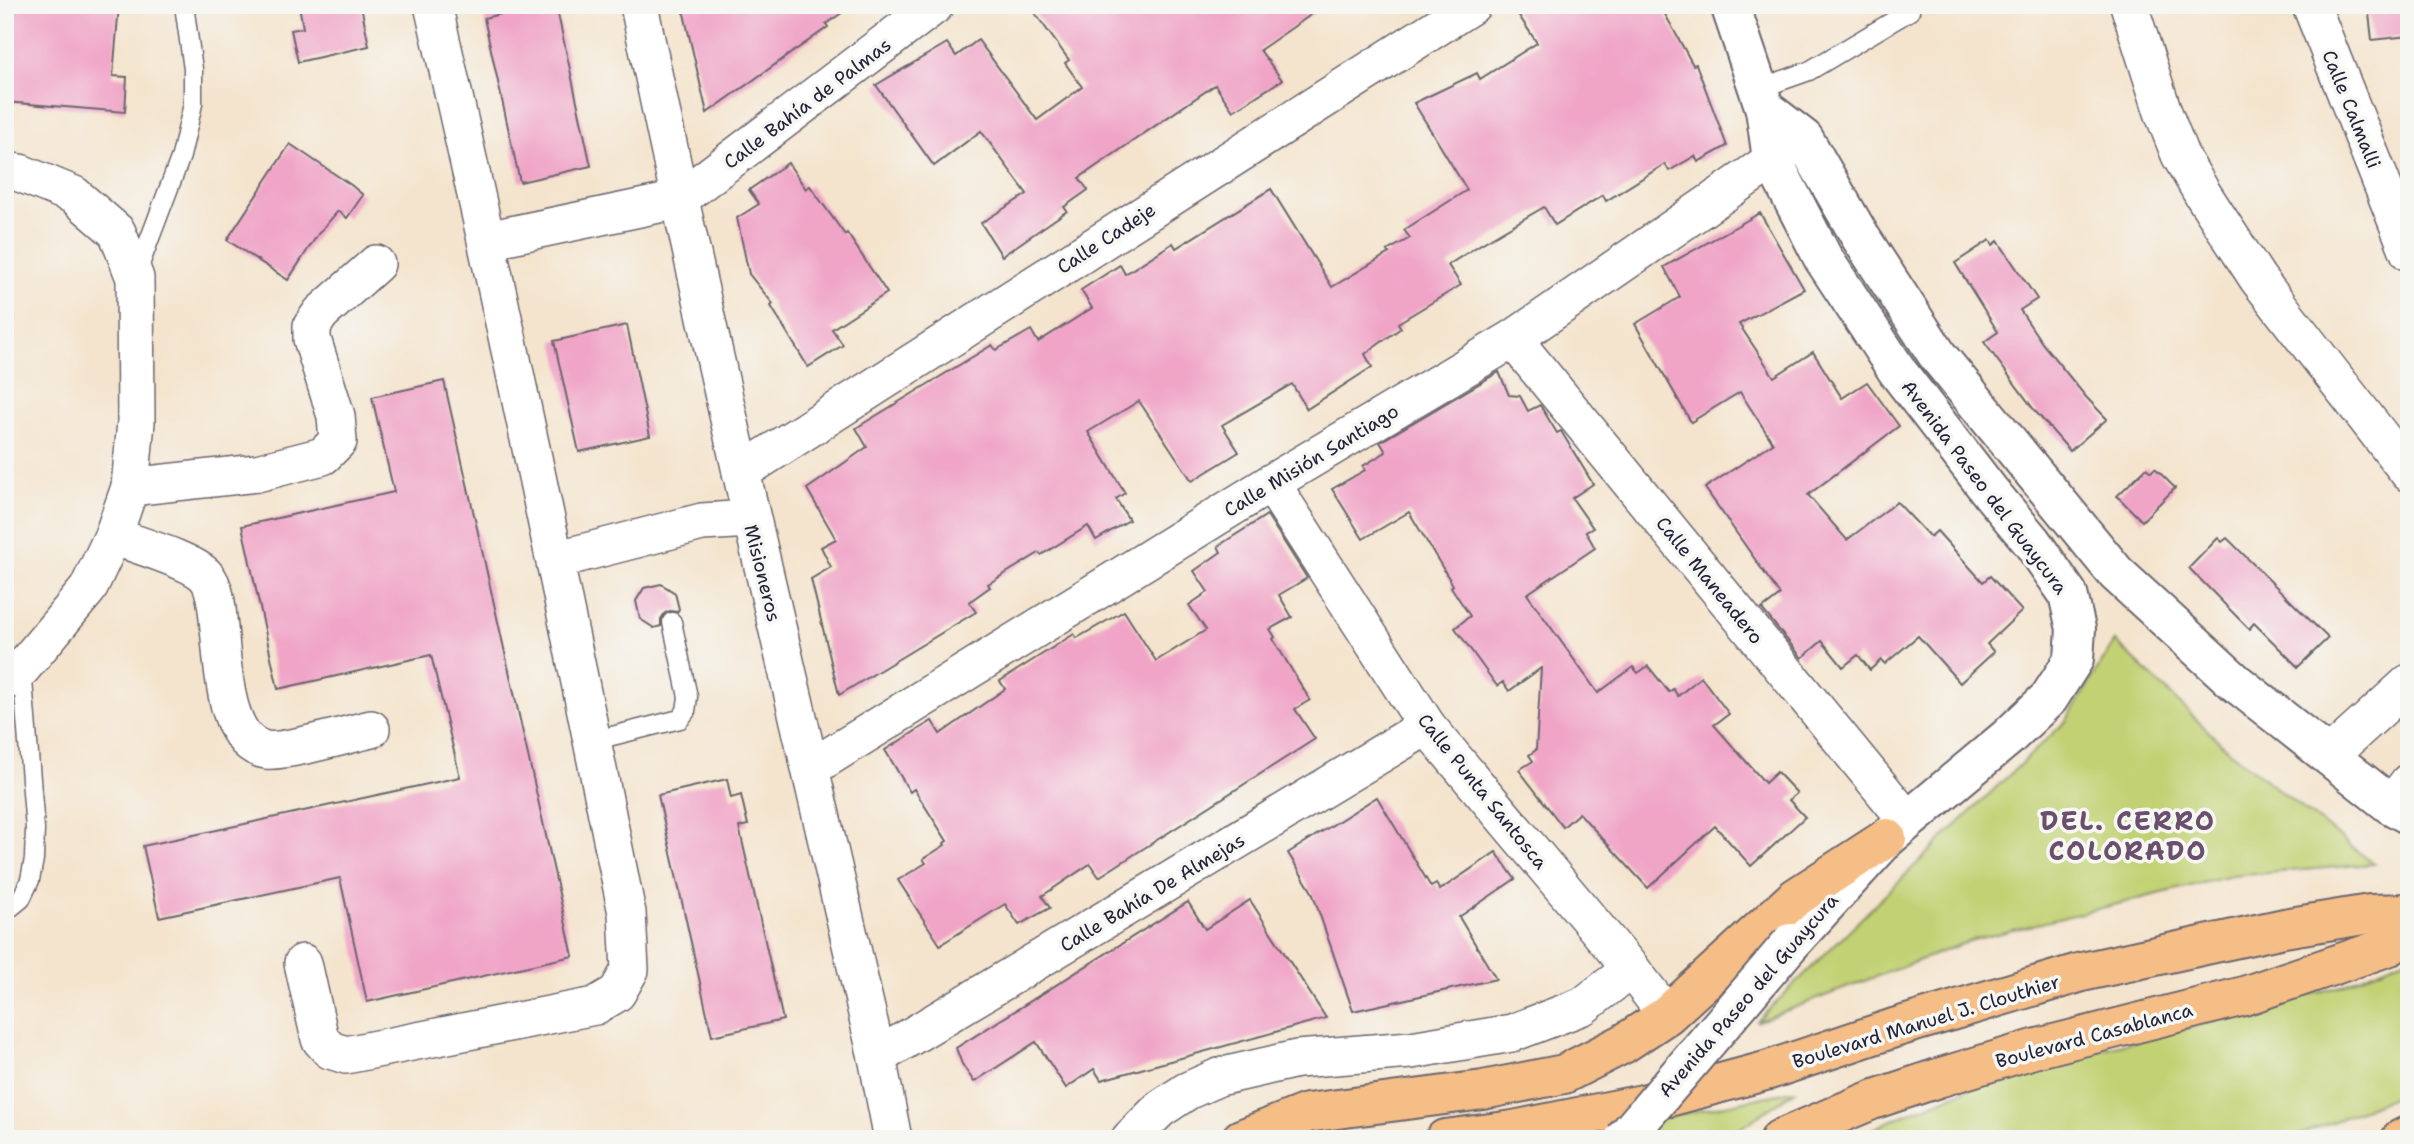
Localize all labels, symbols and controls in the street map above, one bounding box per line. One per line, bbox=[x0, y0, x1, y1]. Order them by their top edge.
street label: Calle Bahía de Palmas bbox=[718, 32, 896, 175]
street label: Calle Calmalli bbox=[2316, 46, 2387, 172]
street label: Calle Cadeje bbox=[1052, 197, 1160, 280]
street label: Avenida Paseo del Guaycura bbox=[1896, 375, 2074, 600]
street label: Calle Misión Santiago bbox=[1219, 398, 1403, 523]
street label: Calle Maneadero bbox=[1650, 511, 1769, 649]
street label: Misioneros bbox=[738, 522, 787, 624]
street label: Calle Punta Santosca bbox=[1412, 708, 1553, 874]
district label: DEL. CERRO COLORADO bbox=[2040, 803, 2216, 868]
street label: Calle Bahía De Almejas bbox=[1055, 827, 1249, 958]
street label: Avenida Paseo del Guaycura bbox=[1653, 888, 1844, 1102]
street label: Boulevard Manuel J. Clouthier bbox=[1789, 969, 2063, 1074]
street label: Boulevard Casablanca bbox=[1993, 997, 2196, 1074]

